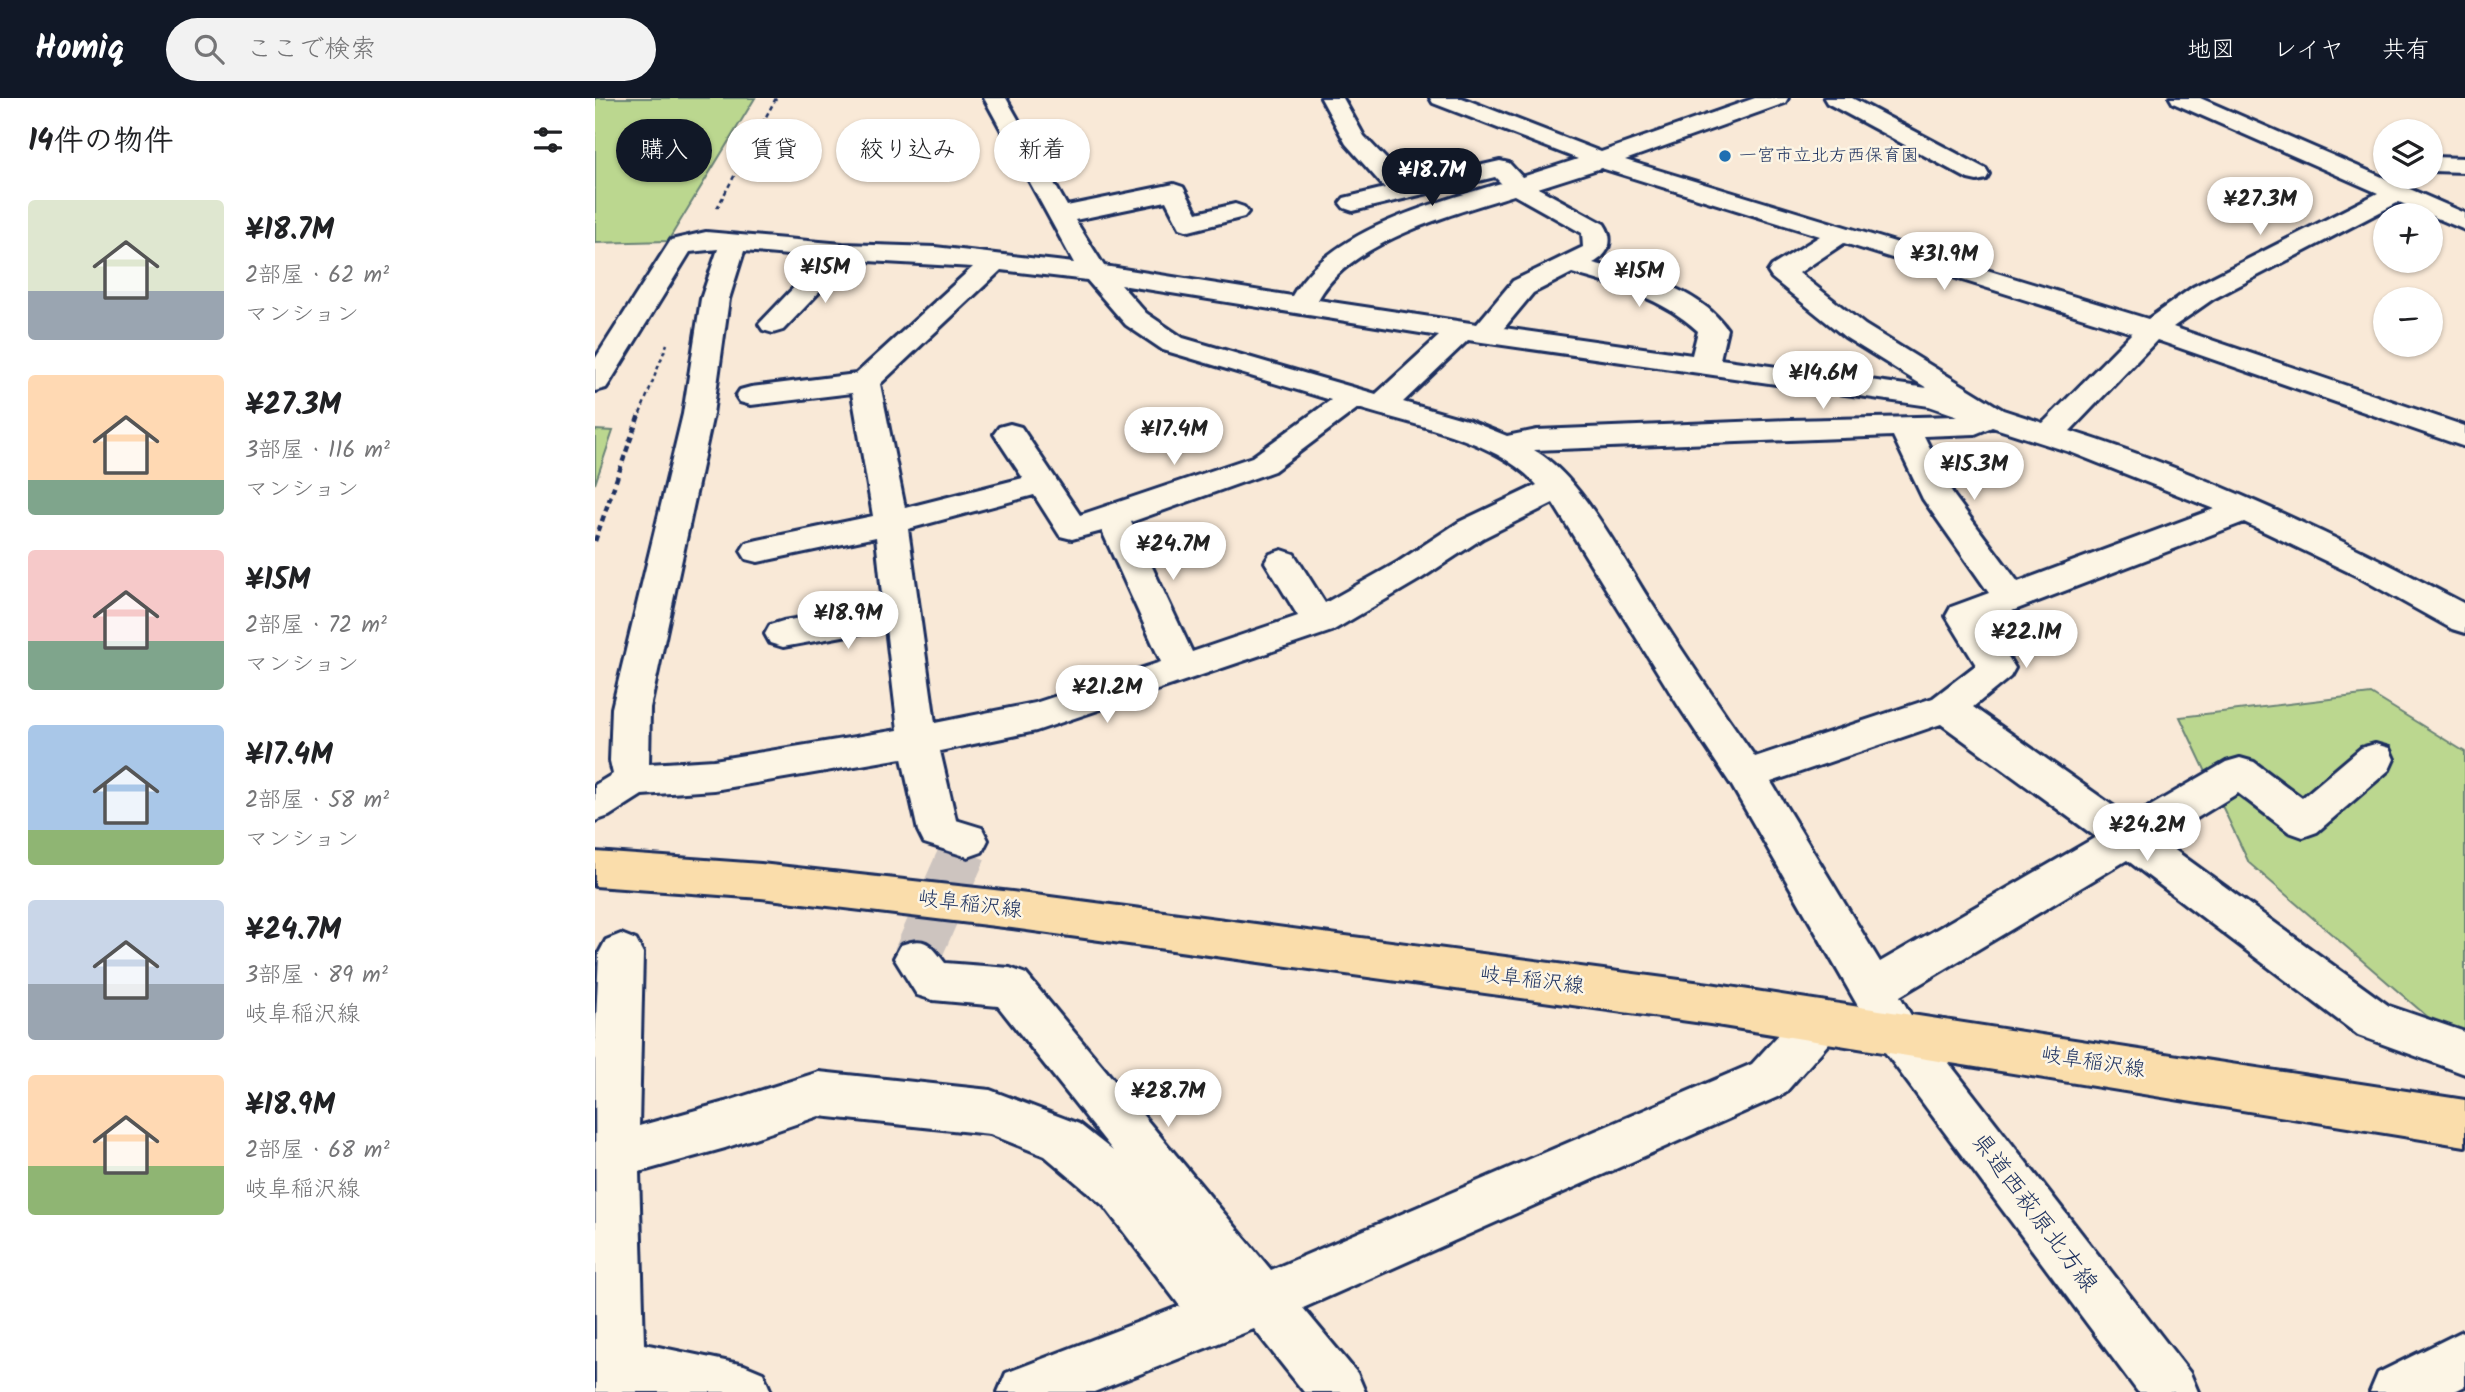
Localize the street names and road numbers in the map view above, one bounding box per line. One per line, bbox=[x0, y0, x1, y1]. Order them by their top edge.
street label: 岐阜稲沢線 bbox=[916, 882, 1024, 928]
street label: 岐阜稲沢線 bbox=[1478, 958, 1586, 1004]
street label: 岐阜稲沢線 bbox=[2039, 1038, 2147, 1088]
street label: 県道西萩原北方線 bbox=[1961, 1125, 2107, 1301]

